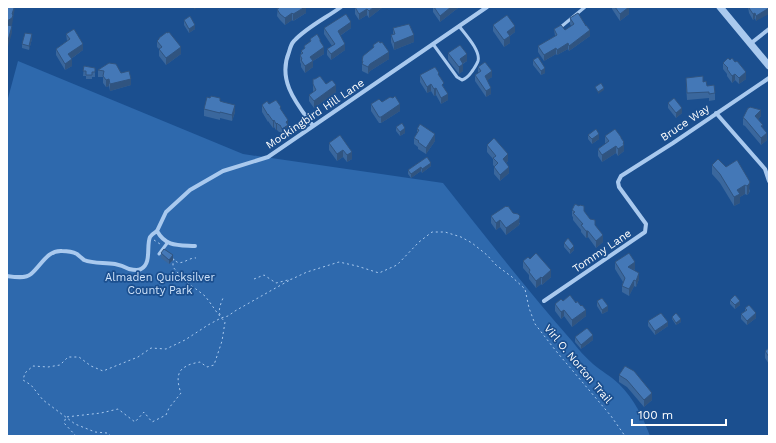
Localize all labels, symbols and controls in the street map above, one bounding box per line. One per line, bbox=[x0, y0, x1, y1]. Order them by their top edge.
street label: Mockingbird Hill Lane bbox=[263, 76, 367, 152]
street label: Bruce Way bbox=[658, 102, 712, 144]
street label: Tommy Lane bbox=[570, 227, 634, 275]
park label: Almaden Quicksilver County Park bbox=[105, 271, 215, 297]
street label: Virl O. Norton Trail bbox=[541, 322, 615, 406]
scale bar bbox=[632, 401, 726, 427]
text: 100 m bbox=[638, 408, 673, 422]

